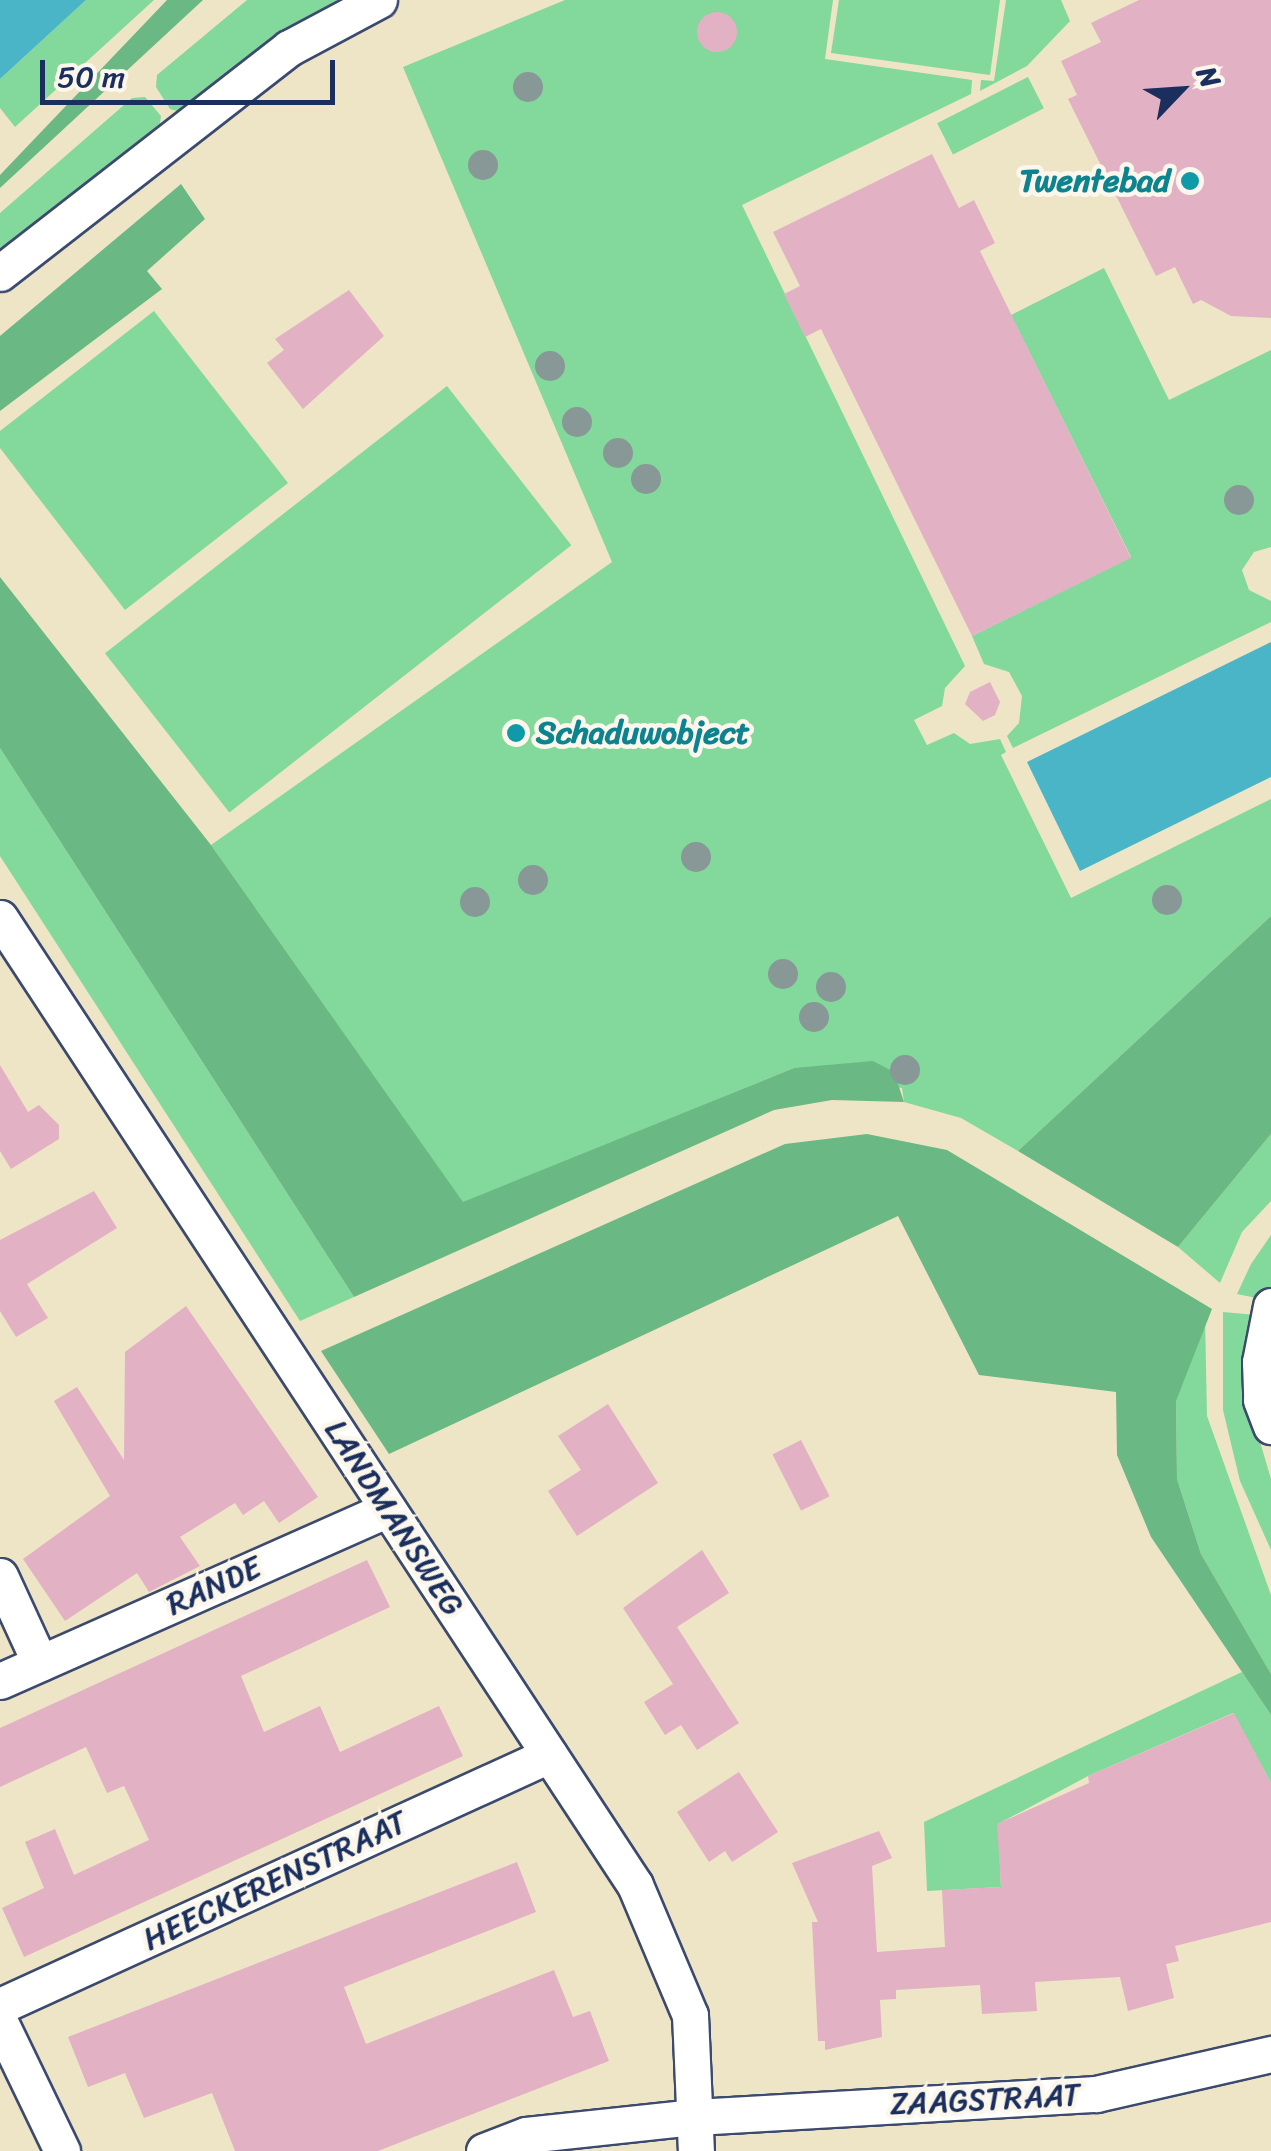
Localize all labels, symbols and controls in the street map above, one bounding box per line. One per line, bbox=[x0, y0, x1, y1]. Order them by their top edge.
scale bar bbox=[45, 40, 340, 102]
north arrow bbox=[1131, 40, 1231, 140]
text: 50 m bbox=[57, 50, 125, 104]
text: N bbox=[1182, 58, 1235, 96]
place label: Twentebad bbox=[1019, 162, 1170, 200]
marker: Twentebad bbox=[1179, 170, 1201, 192]
place label: Schaduwobject bbox=[536, 714, 750, 752]
marker: Schaduwobject bbox=[505, 722, 527, 744]
street label: LANDMANSWEG bbox=[316, 1413, 472, 1623]
street label: RANDE bbox=[161, 1548, 267, 1624]
street label: HEECKERENSTRAAT bbox=[137, 1803, 413, 1959]
street label: ZAAGSTRAAT bbox=[889, 2076, 1081, 2124]

